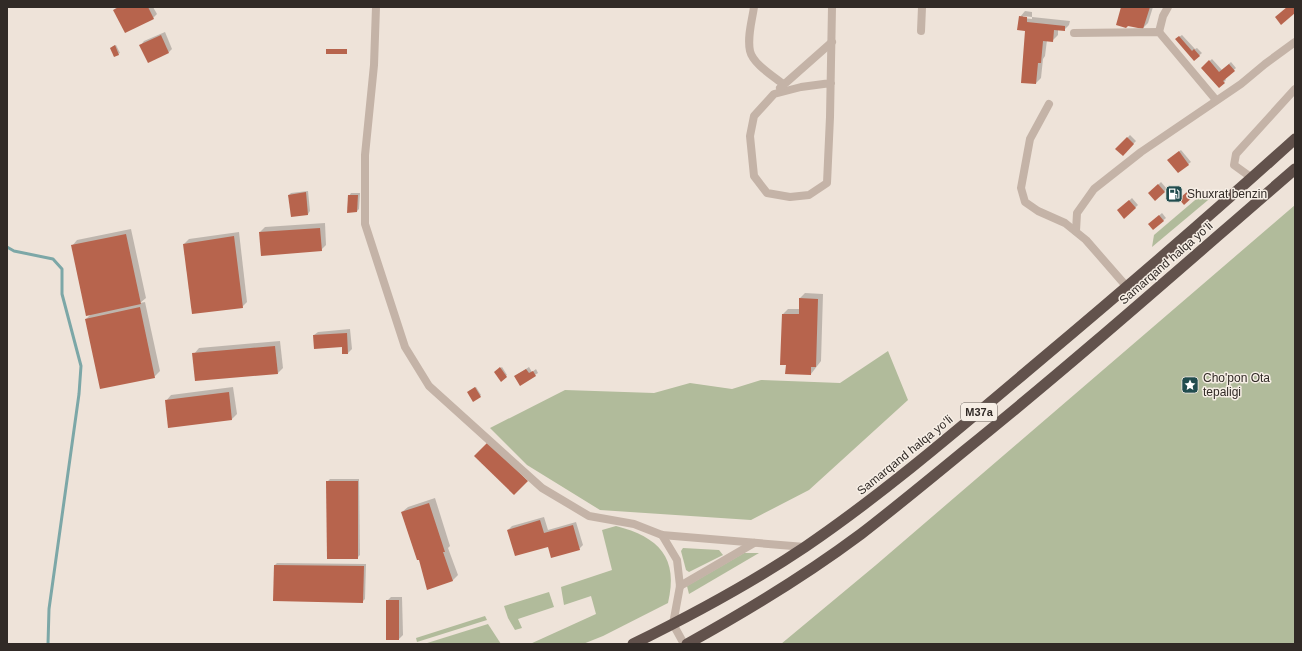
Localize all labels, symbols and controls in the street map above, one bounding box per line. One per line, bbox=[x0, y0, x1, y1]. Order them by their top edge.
fuel station icon: Shuxrat benzin bbox=[1164, 184, 1184, 204]
place label: Shuxrat benzin bbox=[1187, 187, 1267, 201]
street label: Samarqand halqa yoʻli bbox=[1117, 219, 1215, 307]
place label: Cho'pon Ota tepaligi bbox=[1203, 371, 1270, 399]
place icon: Cho'pon Ota tepaligi bbox=[1180, 375, 1200, 395]
road number: M37a bbox=[961, 403, 997, 421]
street label: Samarqand halqa yoʻli bbox=[854, 412, 956, 498]

